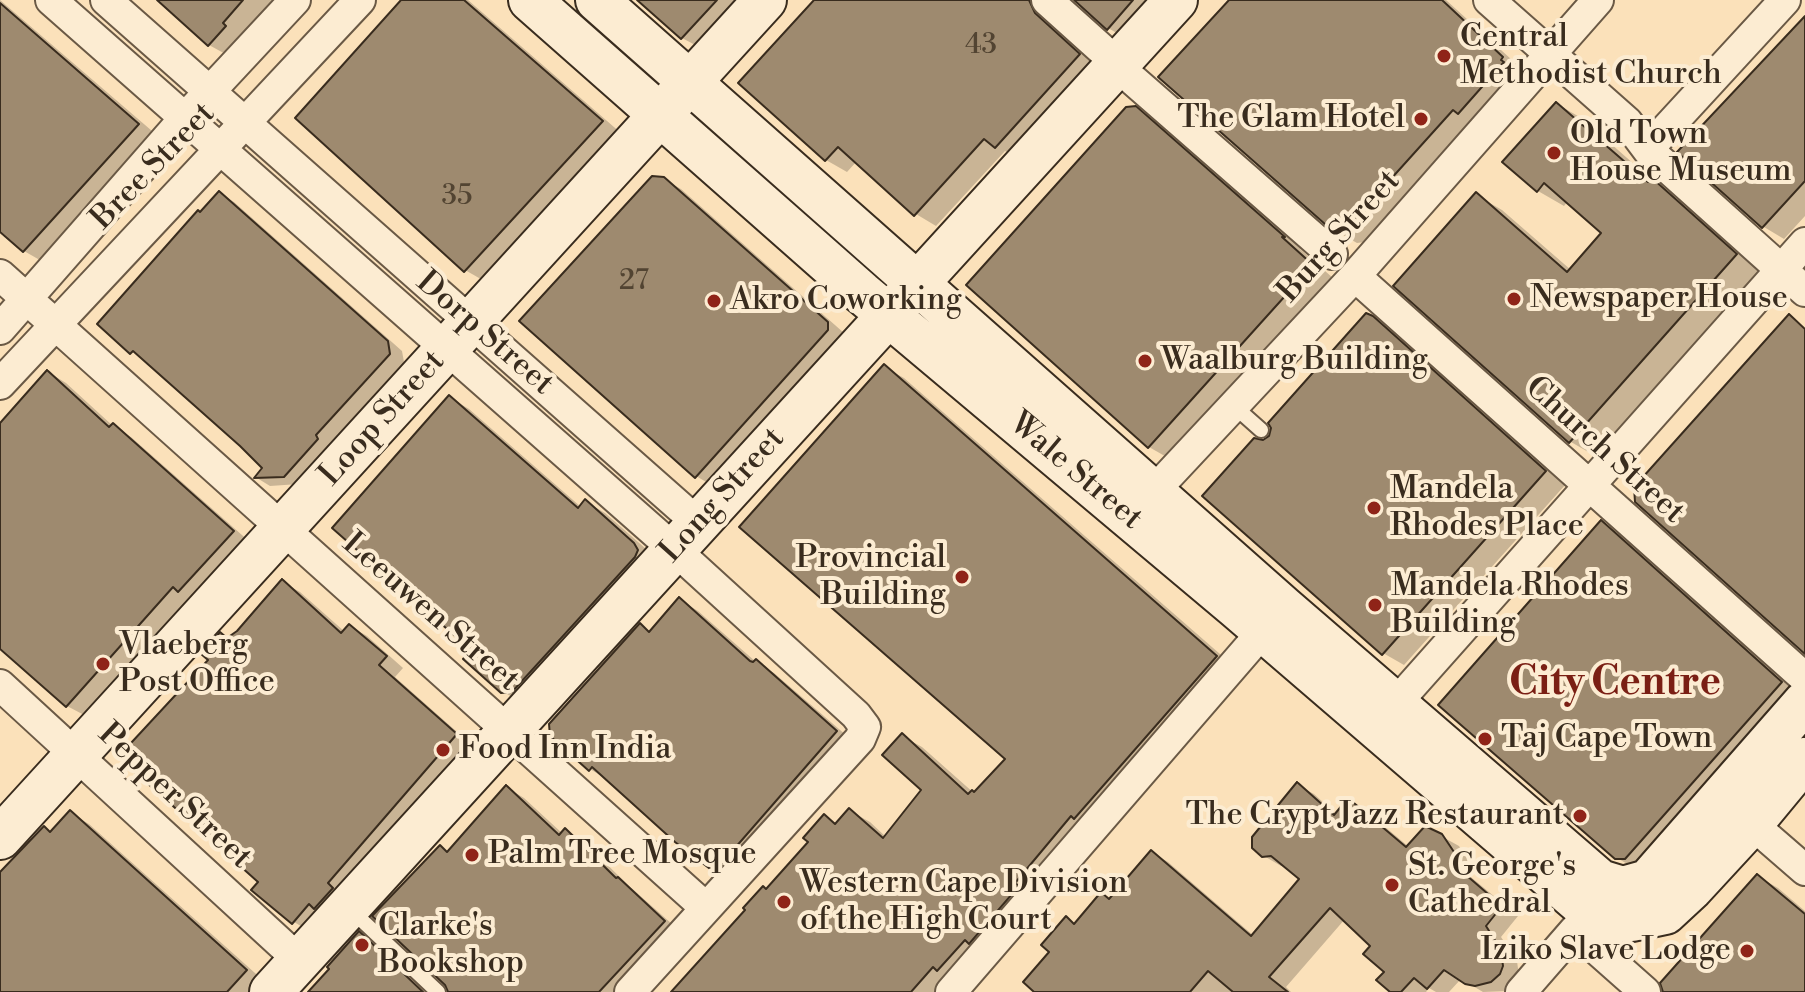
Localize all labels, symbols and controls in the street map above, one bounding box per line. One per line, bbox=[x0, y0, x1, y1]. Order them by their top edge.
place label: Central Methodist Church bbox=[1460, 19, 1722, 94]
house number: 43 bbox=[965, 29, 997, 63]
marker: Central Methodist Church bbox=[1435, 47, 1453, 65]
street label: Bree Street bbox=[84, 95, 224, 239]
place label: The Glam Hotel bbox=[1177, 100, 1405, 138]
marker: The Glam Hotel bbox=[1412, 110, 1430, 128]
place label: Old Town House Museum bbox=[1570, 116, 1792, 191]
marker: Old Town House Museum bbox=[1545, 144, 1563, 162]
street label: Burg Street bbox=[1271, 163, 1409, 311]
house number: 35 bbox=[442, 180, 472, 214]
street label: Dorp Street bbox=[407, 264, 561, 404]
house number: 27 bbox=[619, 265, 649, 299]
place label: Newspaper House bbox=[1530, 280, 1788, 318]
place label: Akro Coworking bbox=[730, 282, 962, 320]
marker: Newspaper House bbox=[1505, 290, 1523, 308]
marker: Akro Coworking bbox=[705, 292, 723, 310]
place label: Waalburg Building bbox=[1161, 342, 1428, 380]
street label: Loop Street bbox=[312, 343, 454, 495]
marker: Waalburg Building bbox=[1136, 352, 1154, 370]
street label: Church Street bbox=[1516, 369, 1692, 533]
street label: Wale Street bbox=[1000, 405, 1150, 539]
street label: Long Street bbox=[652, 421, 794, 571]
place label: Mandela Rhodes Place bbox=[1390, 471, 1584, 546]
marker: Mandela Rhodes Place bbox=[1365, 499, 1383, 517]
street label: Leeuwen Street bbox=[334, 526, 526, 700]
place label: Provincial Building bbox=[795, 540, 946, 615]
marker: Provincial Building bbox=[953, 568, 971, 586]
place label: Mandela Rhodes Building bbox=[1391, 568, 1629, 643]
marker: Mandela Rhodes Building bbox=[1366, 596, 1384, 614]
place label: Vlaeberg Post Office bbox=[119, 627, 275, 702]
marker: Vlaeberg Post Office bbox=[94, 655, 112, 673]
district label: City Centre bbox=[1509, 660, 1721, 708]
street label: Pepper Street bbox=[89, 716, 259, 878]
place label: Taj Cape Town bbox=[1501, 720, 1712, 758]
marker: Taj Cape Town bbox=[1476, 730, 1494, 748]
place label: Food Inn India bbox=[459, 731, 671, 769]
marker: Food Inn India bbox=[434, 741, 452, 759]
place label: The Crypt Jazz Restaurant bbox=[1185, 797, 1564, 835]
marker: The Crypt Jazz Restaurant bbox=[1571, 807, 1589, 825]
place label: Palm Tree Mosque bbox=[488, 836, 757, 874]
marker: Palm Tree Mosque bbox=[463, 846, 481, 864]
place label: St. George's Cathedral bbox=[1408, 848, 1576, 923]
place label: Western Cape Division of the High Court bbox=[800, 865, 1128, 940]
marker: St. George's Cathedral bbox=[1383, 876, 1401, 894]
marker: Western Cape Division of the High Court bbox=[775, 893, 793, 911]
place label: Clarke's Bookshop bbox=[378, 908, 524, 983]
place label: Iziko Slave Lodge bbox=[1480, 932, 1731, 970]
marker: Clarke's Bookshop bbox=[353, 936, 371, 954]
marker: Iziko Slave Lodge bbox=[1738, 942, 1756, 960]

